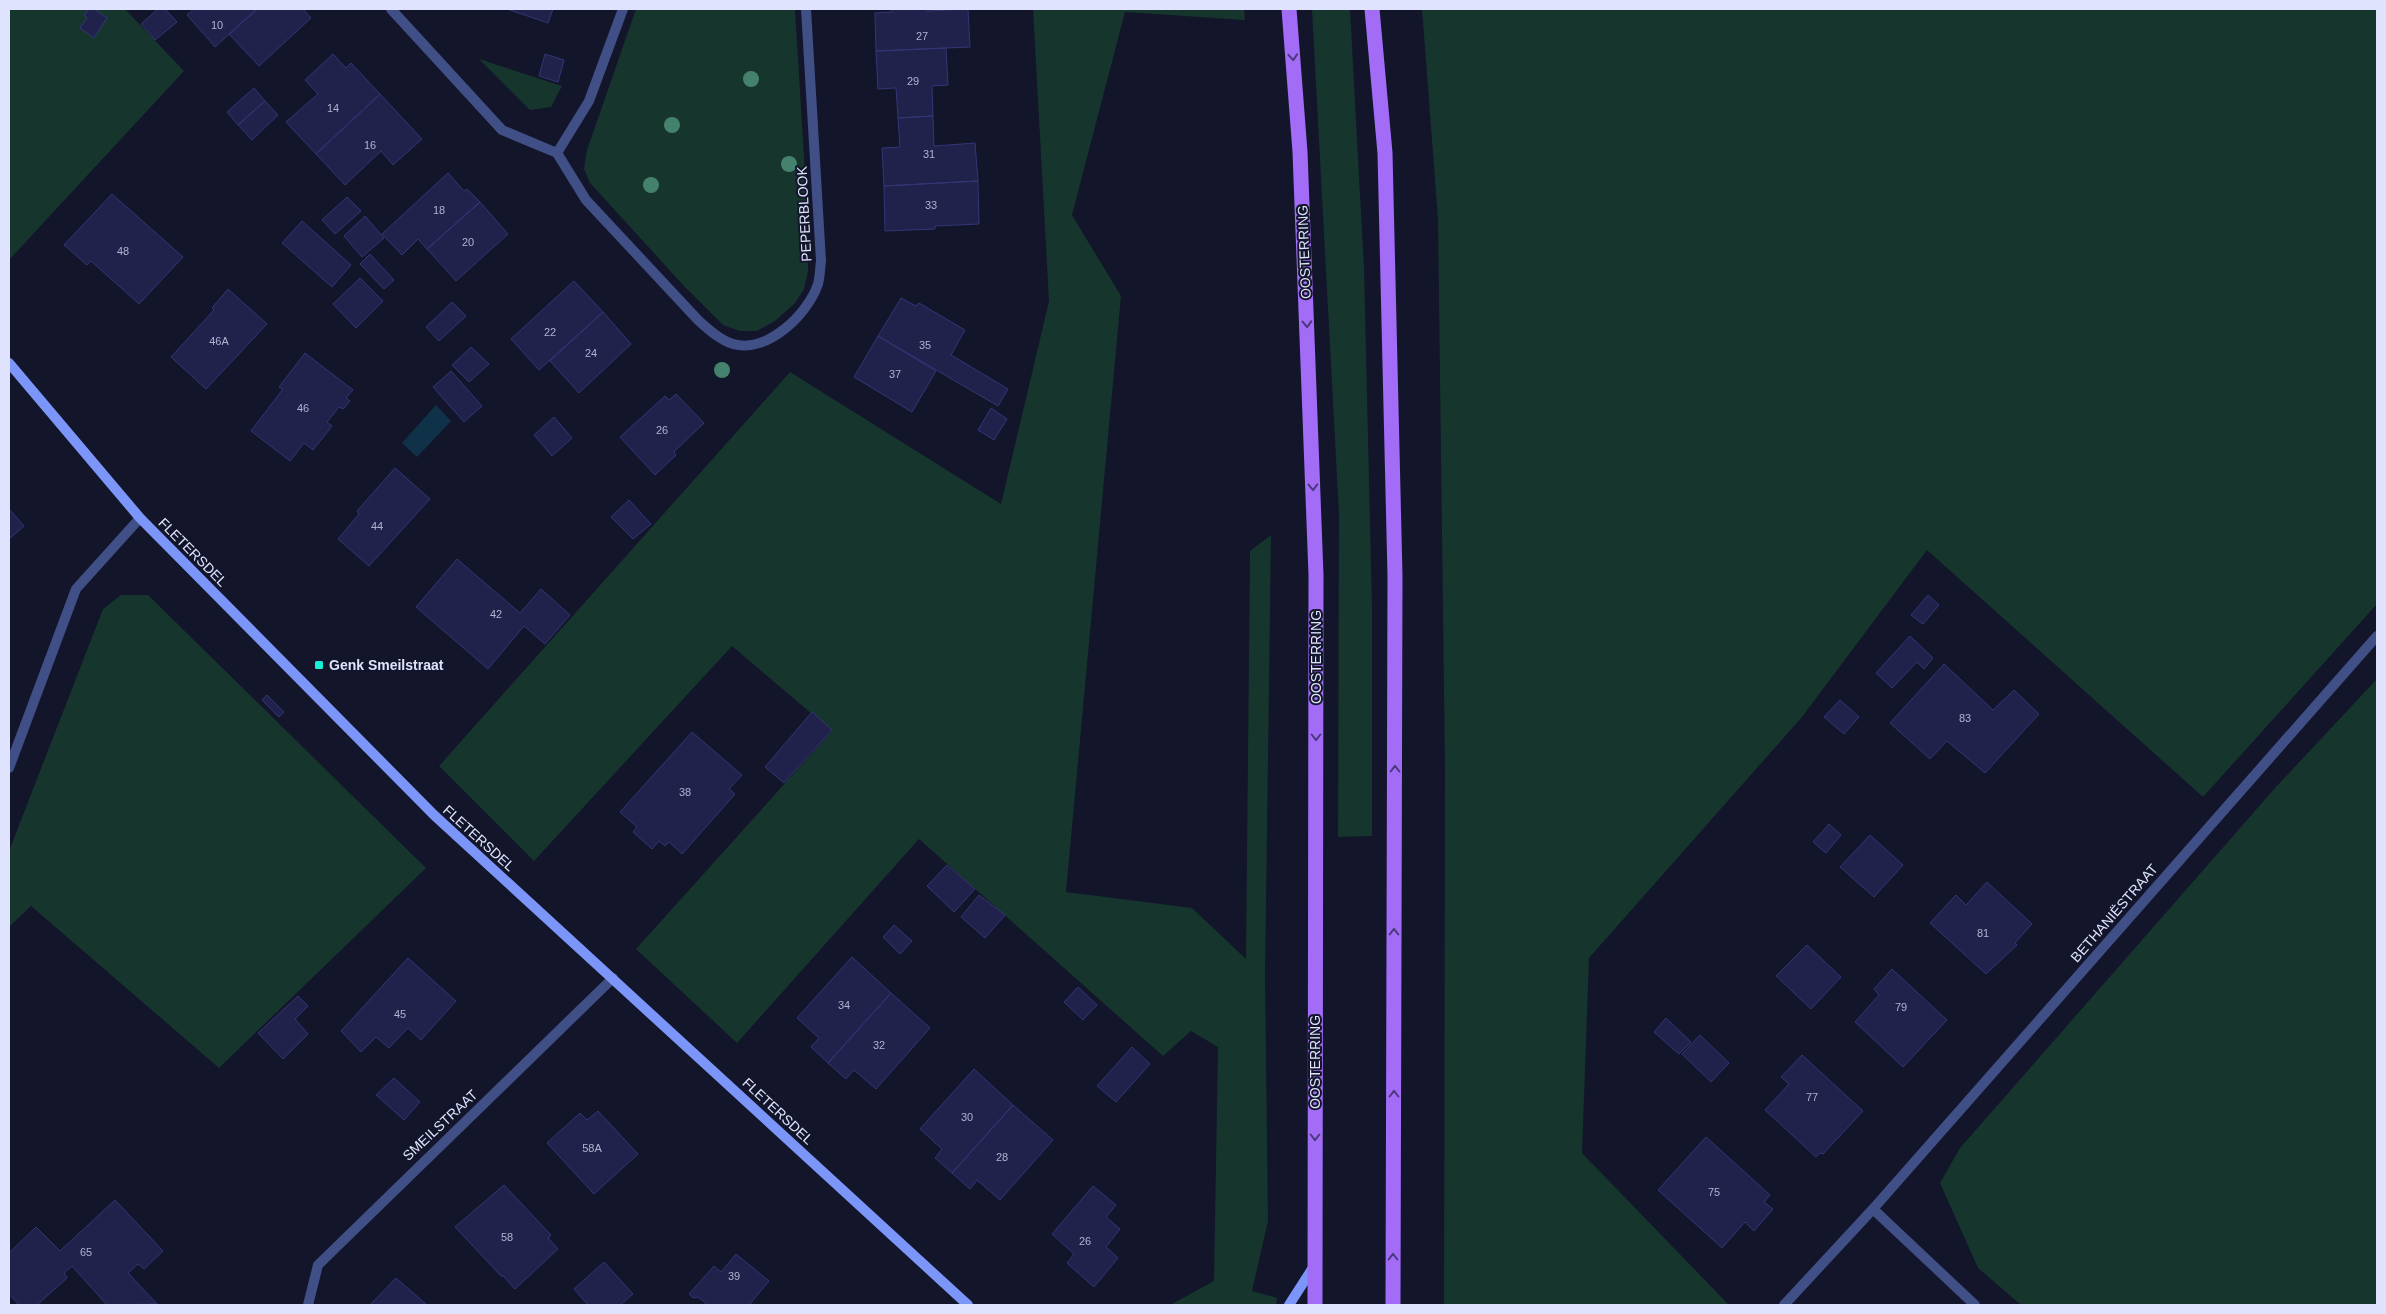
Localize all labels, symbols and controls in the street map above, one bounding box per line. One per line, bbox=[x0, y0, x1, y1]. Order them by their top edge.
house number: 10 bbox=[211, 19, 223, 31]
house number: 27 bbox=[916, 30, 928, 42]
one-way arrow bbox=[1287, 54, 1298, 62]
house number: 29 bbox=[907, 75, 919, 87]
house number: 14 bbox=[327, 102, 339, 114]
house number: 16 bbox=[364, 139, 376, 151]
house number: 31 bbox=[923, 148, 935, 160]
street label: PEPERBLOOK bbox=[793, 165, 814, 262]
house number: 33 bbox=[925, 199, 937, 211]
house number: 18 bbox=[433, 204, 445, 216]
street label: OOSTERRING bbox=[1294, 205, 1314, 299]
house number: 20 bbox=[462, 236, 474, 248]
house number: 48 bbox=[117, 245, 129, 257]
one-way arrow bbox=[1301, 321, 1312, 329]
house number: 22 bbox=[544, 326, 556, 338]
house number: 46A bbox=[209, 335, 229, 347]
house number: 35 bbox=[919, 339, 931, 351]
house number: 24 bbox=[585, 347, 597, 359]
house number: 37 bbox=[889, 368, 901, 380]
house number: 46 bbox=[297, 402, 309, 414]
house number: 26 bbox=[656, 424, 668, 436]
one-way arrow bbox=[1308, 484, 1318, 491]
street label: FLETERSDEL bbox=[155, 514, 231, 590]
house number: 44 bbox=[371, 520, 383, 532]
house number: 42 bbox=[490, 608, 502, 620]
street label: OOSTERRING bbox=[1308, 610, 1324, 704]
place label: Genk Smeilstraat bbox=[329, 657, 444, 673]
marker: Genk Smeilstraat bbox=[313, 659, 325, 671]
house number: 83 bbox=[1959, 712, 1971, 724]
one-way arrow bbox=[1311, 734, 1321, 741]
one-way arrow bbox=[1390, 765, 1400, 772]
house number: 38 bbox=[679, 786, 691, 798]
street label: FLETERSDEL bbox=[440, 802, 518, 874]
street label: BETHANIËSTRAAT bbox=[2067, 861, 2161, 965]
one-way arrow bbox=[1389, 927, 1399, 935]
house number: 81 bbox=[1977, 927, 1989, 939]
house number: 34 bbox=[838, 999, 850, 1011]
house number: 79 bbox=[1895, 1001, 1907, 1013]
house number: 45 bbox=[394, 1008, 406, 1020]
street label: OOSTERRING bbox=[1307, 1015, 1323, 1109]
house number: 32 bbox=[873, 1039, 885, 1051]
street label: FLETERSDEL bbox=[740, 1074, 817, 1148]
street label: SMEILSTRAAT bbox=[399, 1086, 481, 1164]
one-way arrow bbox=[1389, 1090, 1399, 1098]
house number: 77 bbox=[1806, 1091, 1818, 1103]
house number: 30 bbox=[961, 1111, 973, 1123]
one-way arrow bbox=[1310, 1134, 1320, 1141]
house number: 58A bbox=[582, 1142, 602, 1154]
house number: 28 bbox=[996, 1151, 1008, 1163]
house number: 75 bbox=[1708, 1186, 1720, 1198]
house number: 58 bbox=[501, 1231, 513, 1243]
house number: 26 bbox=[1079, 1235, 1091, 1247]
house number: 65 bbox=[80, 1246, 92, 1258]
one-way arrow bbox=[1388, 1252, 1398, 1260]
house number: 39 bbox=[728, 1270, 740, 1282]

